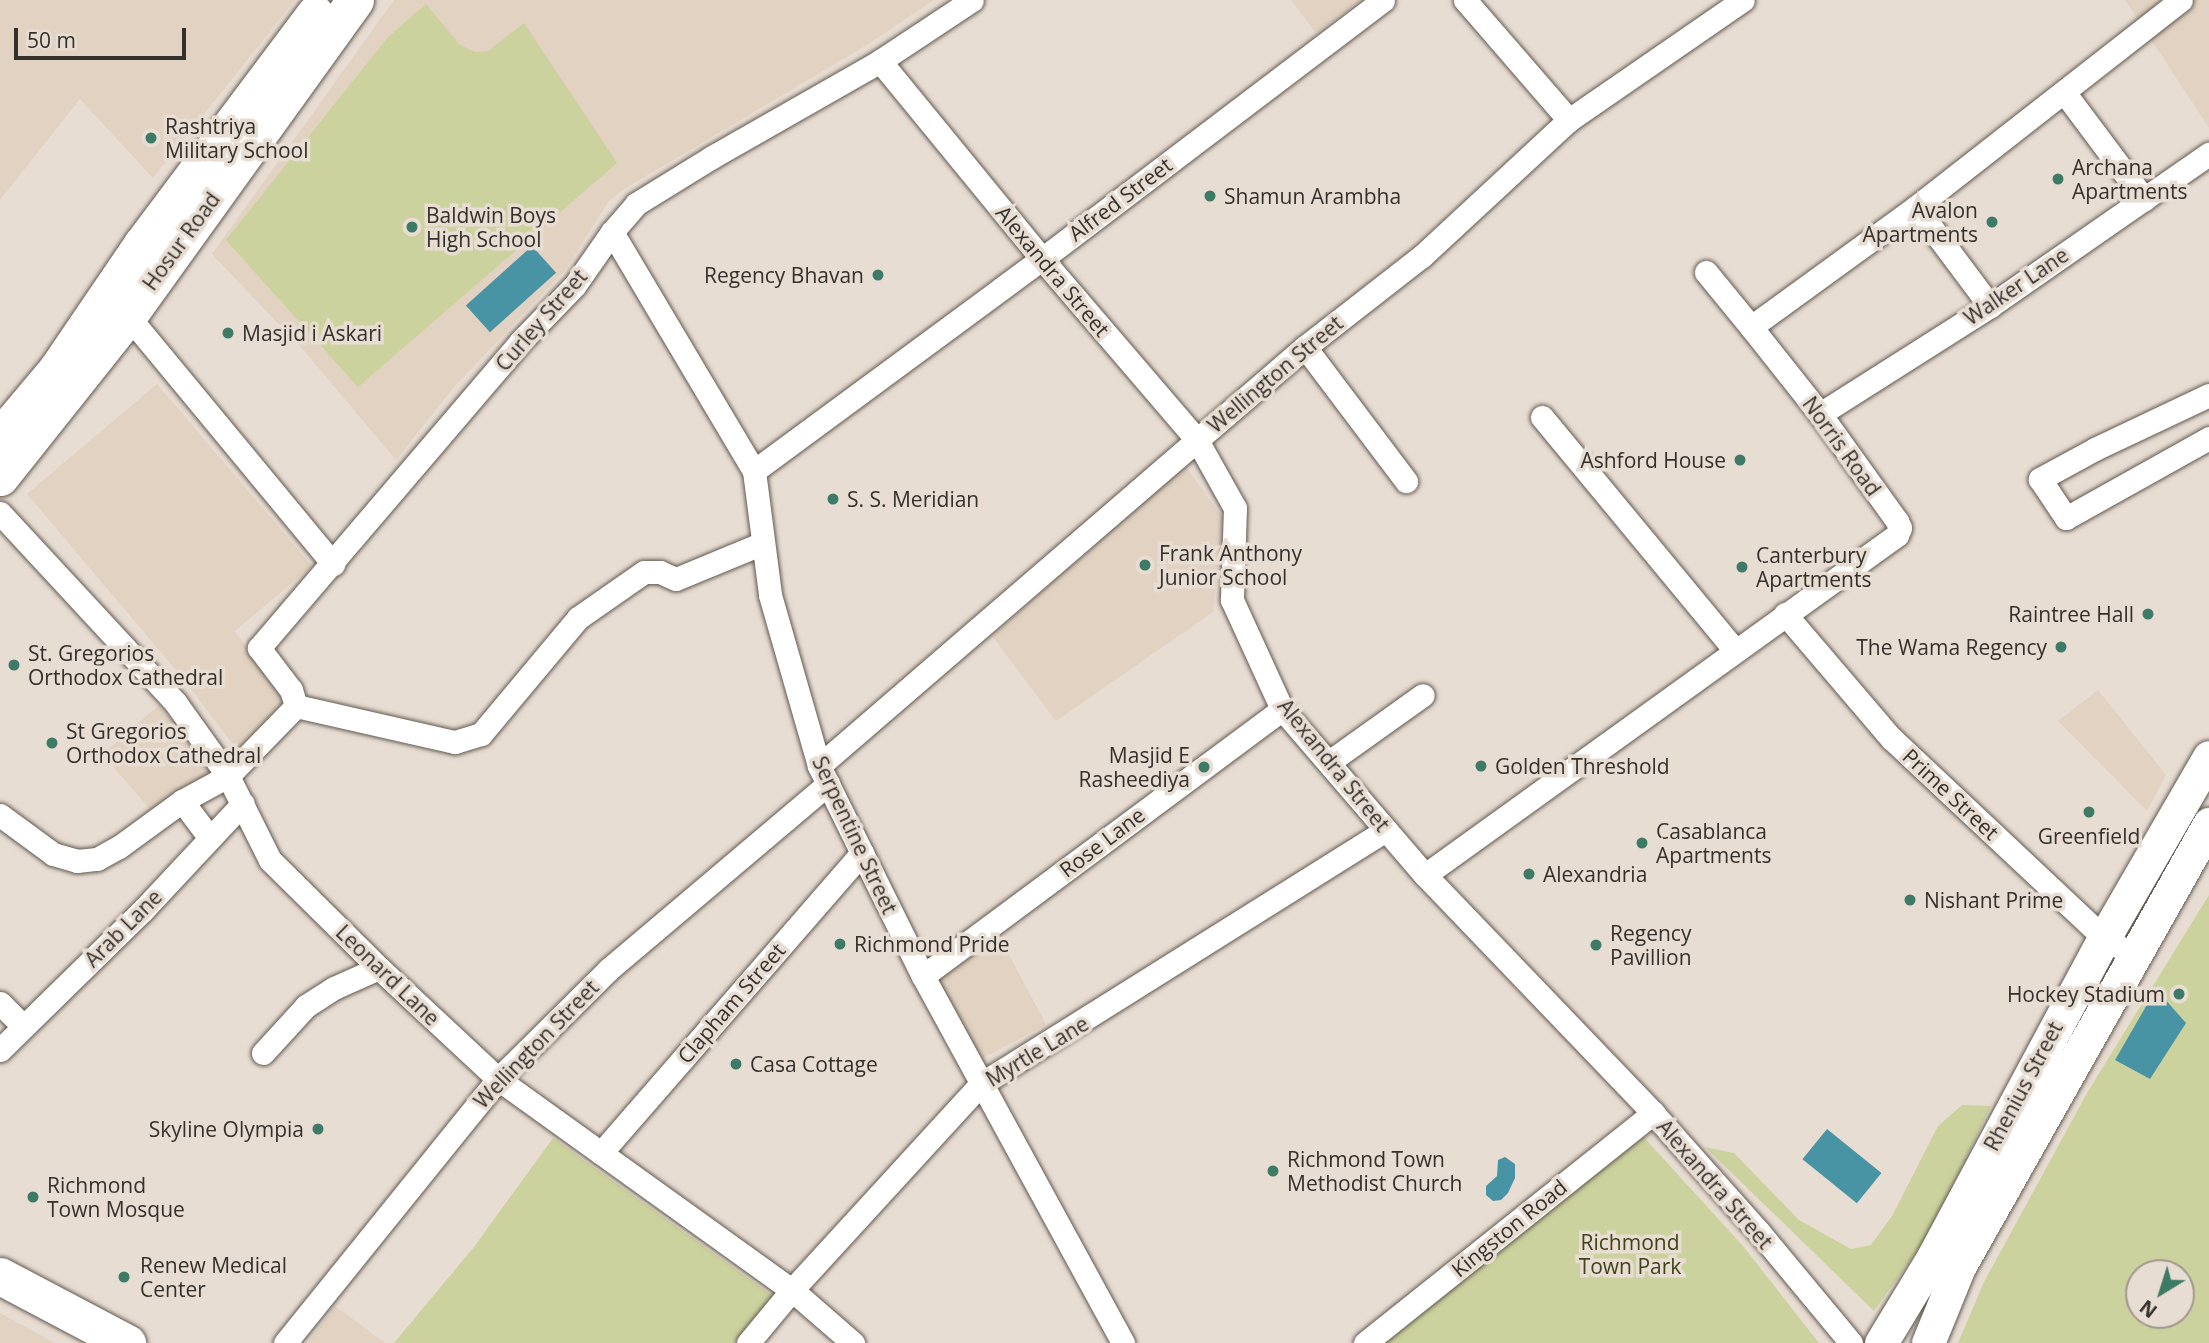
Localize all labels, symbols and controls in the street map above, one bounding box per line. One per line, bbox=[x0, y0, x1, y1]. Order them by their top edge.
scale bar bbox=[18, 14, 189, 58]
text: 50 m bbox=[27, 26, 76, 54]
place label: Rashtriya Military School bbox=[165, 113, 309, 163]
marker: Rashtriya Military School bbox=[143, 130, 159, 146]
street label: Alfred Street bbox=[1063, 152, 1177, 246]
place label: Archana Apartments bbox=[2072, 154, 2187, 204]
marker: Archana Apartments bbox=[2050, 171, 2066, 187]
place label: Shamun Arambha bbox=[1224, 183, 1401, 209]
street label: Hosur Road bbox=[137, 187, 225, 295]
marker: Shamun Arambha bbox=[1202, 188, 1218, 204]
place label: Avalon Apartments bbox=[1863, 197, 1978, 247]
street label: Alexandra Street bbox=[991, 200, 1115, 342]
place label: Baldwin Boys High School bbox=[426, 202, 556, 252]
marker: Avalon Apartments bbox=[1984, 214, 2000, 230]
marker: Baldwin Boys High School bbox=[404, 219, 420, 235]
street label: Walker Lane bbox=[1959, 242, 2073, 330]
place label: Regency Bhavan bbox=[704, 262, 864, 288]
street label: Curley Street bbox=[490, 264, 592, 376]
marker: Regency Bhavan bbox=[870, 267, 886, 283]
street label: Wellington Street bbox=[1202, 310, 1348, 438]
place label: Masjid i Askari bbox=[242, 320, 382, 346]
marker: Masjid i Askari bbox=[220, 325, 236, 341]
street label: Norris Road bbox=[1798, 391, 1886, 501]
place label: Ashford House bbox=[1580, 447, 1726, 473]
marker: Ashford House bbox=[1732, 452, 1748, 468]
place label: S. S. Meridian bbox=[847, 486, 979, 512]
marker: S. S. Meridian bbox=[825, 491, 841, 507]
place label: Frank Anthony Junior School bbox=[1159, 540, 1302, 590]
place label: Canterbury Apartments bbox=[1756, 542, 1871, 592]
marker: Frank Anthony Junior School bbox=[1137, 557, 1153, 573]
marker: Canterbury Apartments bbox=[1734, 559, 1750, 575]
place label: Raintree Hall bbox=[2008, 601, 2134, 627]
marker: Raintree Hall bbox=[2140, 606, 2156, 622]
place label: The Wama Regency bbox=[1856, 634, 2047, 660]
marker: The Wama Regency bbox=[2053, 639, 2069, 655]
place label: St. Gregorios Orthodox Cathedral bbox=[28, 640, 223, 690]
marker: St. Gregorios Orthodox Cathedral bbox=[6, 657, 22, 673]
street label: Alexandra Street bbox=[1273, 694, 1395, 836]
place label: St Gregorios Orthodox Cathedral bbox=[66, 718, 261, 768]
marker: St Gregorios Orthodox Cathedral bbox=[44, 735, 60, 751]
place label: Masjid E Rasheediya bbox=[1079, 742, 1190, 792]
street label: Prime Street bbox=[1898, 743, 2004, 845]
street label: Serpentine Street bbox=[807, 752, 903, 918]
place label: Golden Threshold bbox=[1495, 753, 1670, 779]
marker: Golden Threshold bbox=[1473, 758, 1489, 774]
marker: Masjid E Rasheediya bbox=[1196, 759, 1212, 775]
street label: Rose Lane bbox=[1054, 802, 1150, 882]
marker: Greenfield bbox=[2081, 804, 2097, 820]
place label: Casablanca Apartments bbox=[1656, 818, 1771, 868]
place label: Greenfield bbox=[2038, 823, 2140, 849]
marker: Casablanca Apartments bbox=[1634, 835, 1650, 851]
place label: Alexandria bbox=[1543, 861, 1647, 887]
marker: Alexandria bbox=[1521, 866, 1537, 882]
street label: Arab Lane bbox=[79, 884, 167, 972]
place label: Nishant Prime bbox=[1924, 887, 2063, 913]
marker: Nishant Prime bbox=[1902, 892, 1918, 908]
street label: Leonard Lane bbox=[331, 919, 445, 1031]
place label: Regency Pavillion bbox=[1610, 920, 1692, 970]
place label: Richmond Pride bbox=[854, 931, 1010, 957]
marker: Richmond Pride bbox=[832, 936, 848, 952]
marker: Regency Pavillion bbox=[1588, 937, 1604, 953]
street label: Clapham Street bbox=[672, 938, 790, 1068]
street label: Wellington Street bbox=[468, 975, 604, 1113]
place label: Hockey Stadium bbox=[2007, 981, 2165, 1007]
marker: Hockey Stadium bbox=[2171, 986, 2187, 1002]
street label: Myrtle Lane bbox=[981, 1011, 1093, 1091]
street label: Rhenius Street bbox=[1978, 1017, 2068, 1155]
place label: Casa Cottage bbox=[750, 1051, 878, 1077]
marker: Casa Cottage bbox=[728, 1056, 744, 1072]
street label: Alexandra Street bbox=[1652, 1114, 1778, 1254]
place label: Skyline Olympia bbox=[149, 1116, 304, 1142]
marker: Skyline Olympia bbox=[310, 1121, 326, 1137]
place label: Richmond Town Methodist Church bbox=[1287, 1146, 1462, 1196]
marker: Richmond Town Methodist Church bbox=[1265, 1163, 1281, 1179]
place label: Richmond Town Mosque bbox=[47, 1172, 185, 1222]
street label: Kingston Road bbox=[1446, 1174, 1572, 1282]
marker: Richmond Town Mosque bbox=[25, 1189, 41, 1205]
park label: Richmond Town Park bbox=[1579, 1229, 1681, 1279]
place label: Renew Medical Center bbox=[140, 1252, 287, 1302]
north arrow bbox=[2125, 1259, 2195, 1329]
marker: Renew Medical Center bbox=[114, 1267, 134, 1287]
text: N bbox=[2134, 1294, 2162, 1324]

